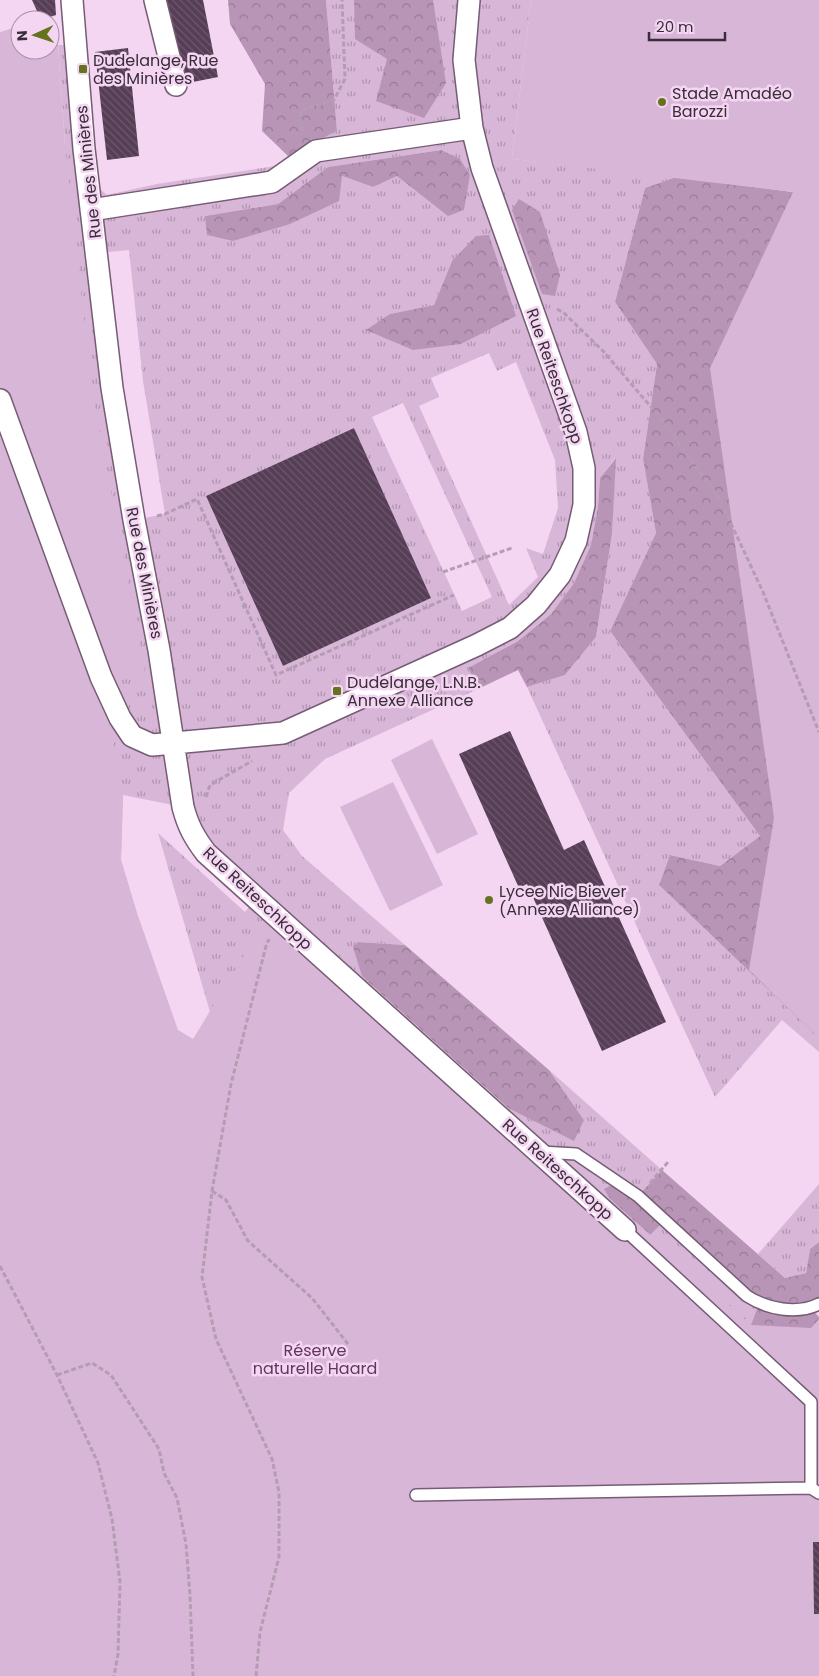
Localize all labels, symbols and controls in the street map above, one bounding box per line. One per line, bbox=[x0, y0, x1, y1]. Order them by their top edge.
north arrow bbox=[10, 10, 60, 60]
scale bar bbox=[649, 10, 725, 42]
text: 20 m bbox=[656, 16, 694, 37]
text: N bbox=[12, 30, 32, 41]
place label: Dudelange, Rue des Minières bbox=[93, 49, 218, 90]
marker: Dudelange, Rue des Minières bbox=[77, 63, 89, 75]
place label: Stade Amadéo Barozzi bbox=[672, 82, 792, 123]
marker: Stade Amadéo Barozzi bbox=[656, 96, 668, 108]
street label: Rue des Minières bbox=[70, 104, 107, 240]
street label: Rue Reiteschkopp bbox=[521, 305, 589, 447]
street label: Rue des Minières bbox=[120, 505, 169, 641]
place label: Dudelange, L.N.B. Annexe Alliance bbox=[347, 671, 481, 712]
marker: Dudelange, L.N.B. Annexe Alliance bbox=[331, 685, 343, 697]
street label: Rue Reiteschkopp bbox=[198, 842, 318, 955]
place label: Lycee Nic Biever (Annexe Alliance) bbox=[499, 880, 640, 921]
marker: Lycee Nic Biever (Annexe Alliance) bbox=[483, 894, 495, 906]
street label: Rue Reiteschkopp bbox=[497, 1113, 618, 1226]
park label: Réserve naturelle Haard bbox=[253, 1339, 377, 1380]

